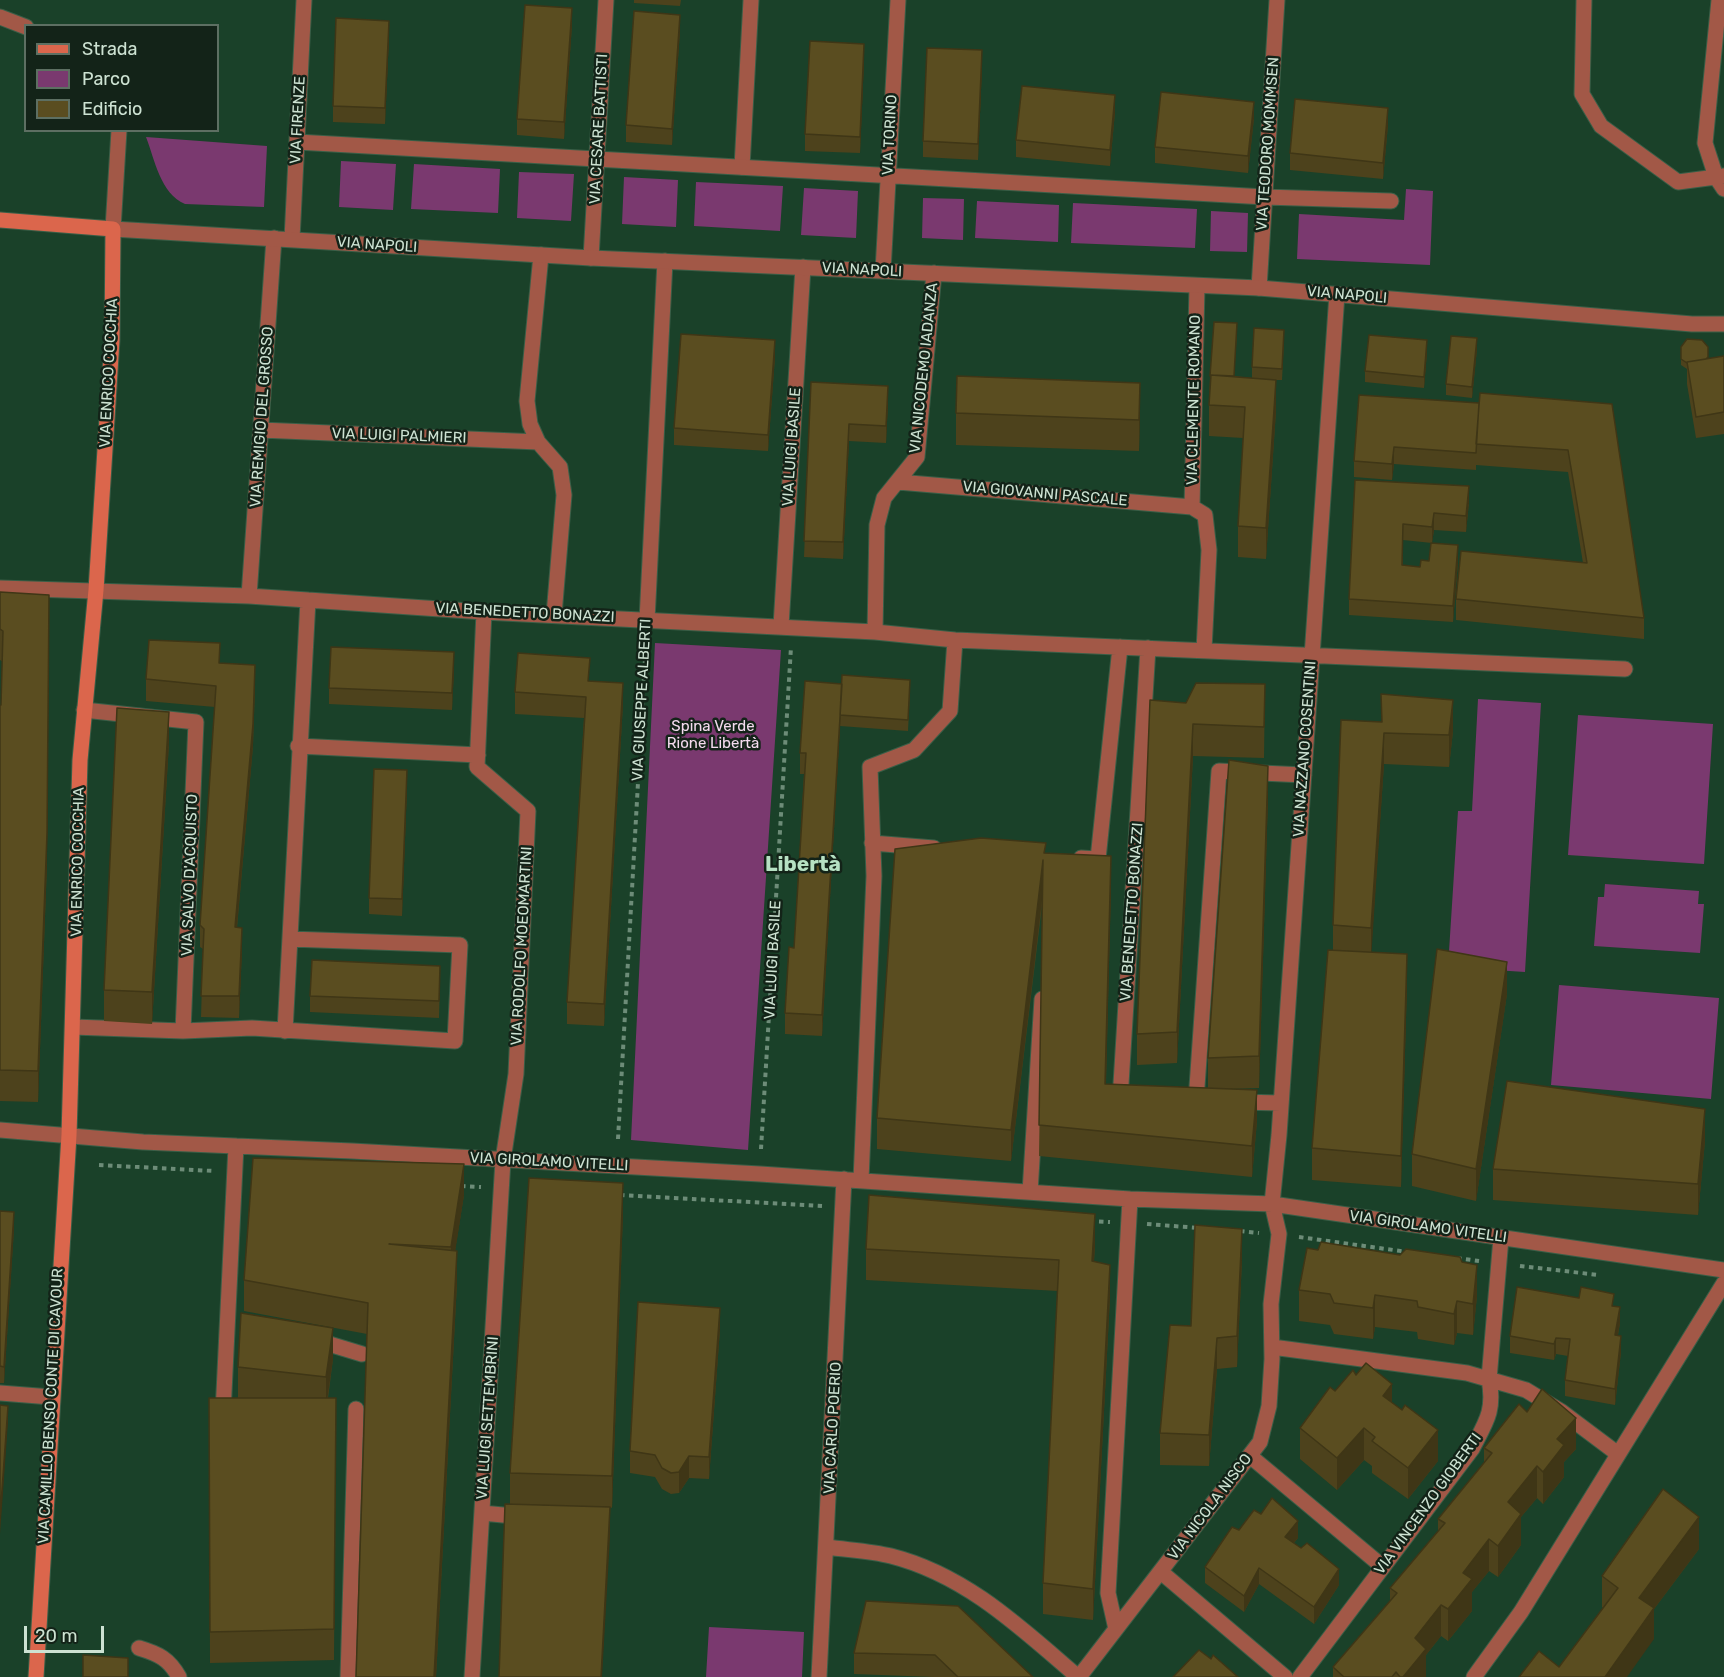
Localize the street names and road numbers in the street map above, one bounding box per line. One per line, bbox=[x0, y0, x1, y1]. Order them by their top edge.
street label: VIA CESARE BATTISTI bbox=[586, 53, 612, 205]
street label: VIA TEODORO MOMMSEN bbox=[1253, 56, 1283, 232]
street label: VIA FIRENZE bbox=[287, 76, 309, 164]
street label: VIA TORINO bbox=[879, 94, 901, 176]
street label: VIA NAPOLI bbox=[336, 233, 418, 257]
street label: VIA NAPOLI bbox=[821, 259, 903, 281]
street label: VIA NICODEMO IADANZA bbox=[906, 282, 942, 454]
street label: VIA NAPOLI bbox=[1306, 283, 1388, 307]
street label: VIA ENRICO COCCHIA bbox=[96, 298, 122, 448]
street label: VIA CLEMENTE ROMANO bbox=[1184, 315, 1204, 485]
street label: VIA REMIGIO DEL GROSSO bbox=[247, 326, 277, 508]
street label: VIA LUIGI BASILE bbox=[779, 387, 805, 507]
street label: VIA LUIGI PALMIERI bbox=[331, 425, 467, 447]
street label: VIA GIOVANNI PASCALE bbox=[962, 478, 1128, 510]
street label: VIA BENEDETTO BONAZZI bbox=[435, 599, 615, 627]
street label: VIA GIUSEPPE ALBERTI bbox=[629, 618, 655, 782]
street label: VIA NAZZANO COSENTINI bbox=[1290, 660, 1320, 838]
street label: VIA ENRICO COCCHIA bbox=[68, 787, 88, 937]
street label: VIA SALVO D'ACQUISTO bbox=[178, 794, 202, 956]
street label: VIA BENEDETTO BONAZZI bbox=[1117, 822, 1147, 1002]
street label: VIA RODOLFO MOEOMARTINI bbox=[508, 846, 536, 1046]
street label: VIA LUIGI BASILE bbox=[761, 900, 785, 1020]
street label: VIA GIROLAMO VITELLI bbox=[469, 1149, 629, 1175]
street label: VIA GIROLAMO VITELLI bbox=[1348, 1207, 1508, 1247]
street label: VIA CAMILLO BENSO CONTE DI CAVOUR bbox=[35, 1268, 67, 1544]
street label: VIA LUIGI SETTEMBRINI bbox=[473, 1336, 503, 1500]
street label: VIA CARLO POERIO bbox=[821, 1361, 845, 1495]
street label: VIA VINCENZO GIOBERTI bbox=[1371, 1430, 1485, 1578]
street label: VIA NICOLA NISCO bbox=[1164, 1450, 1256, 1564]

